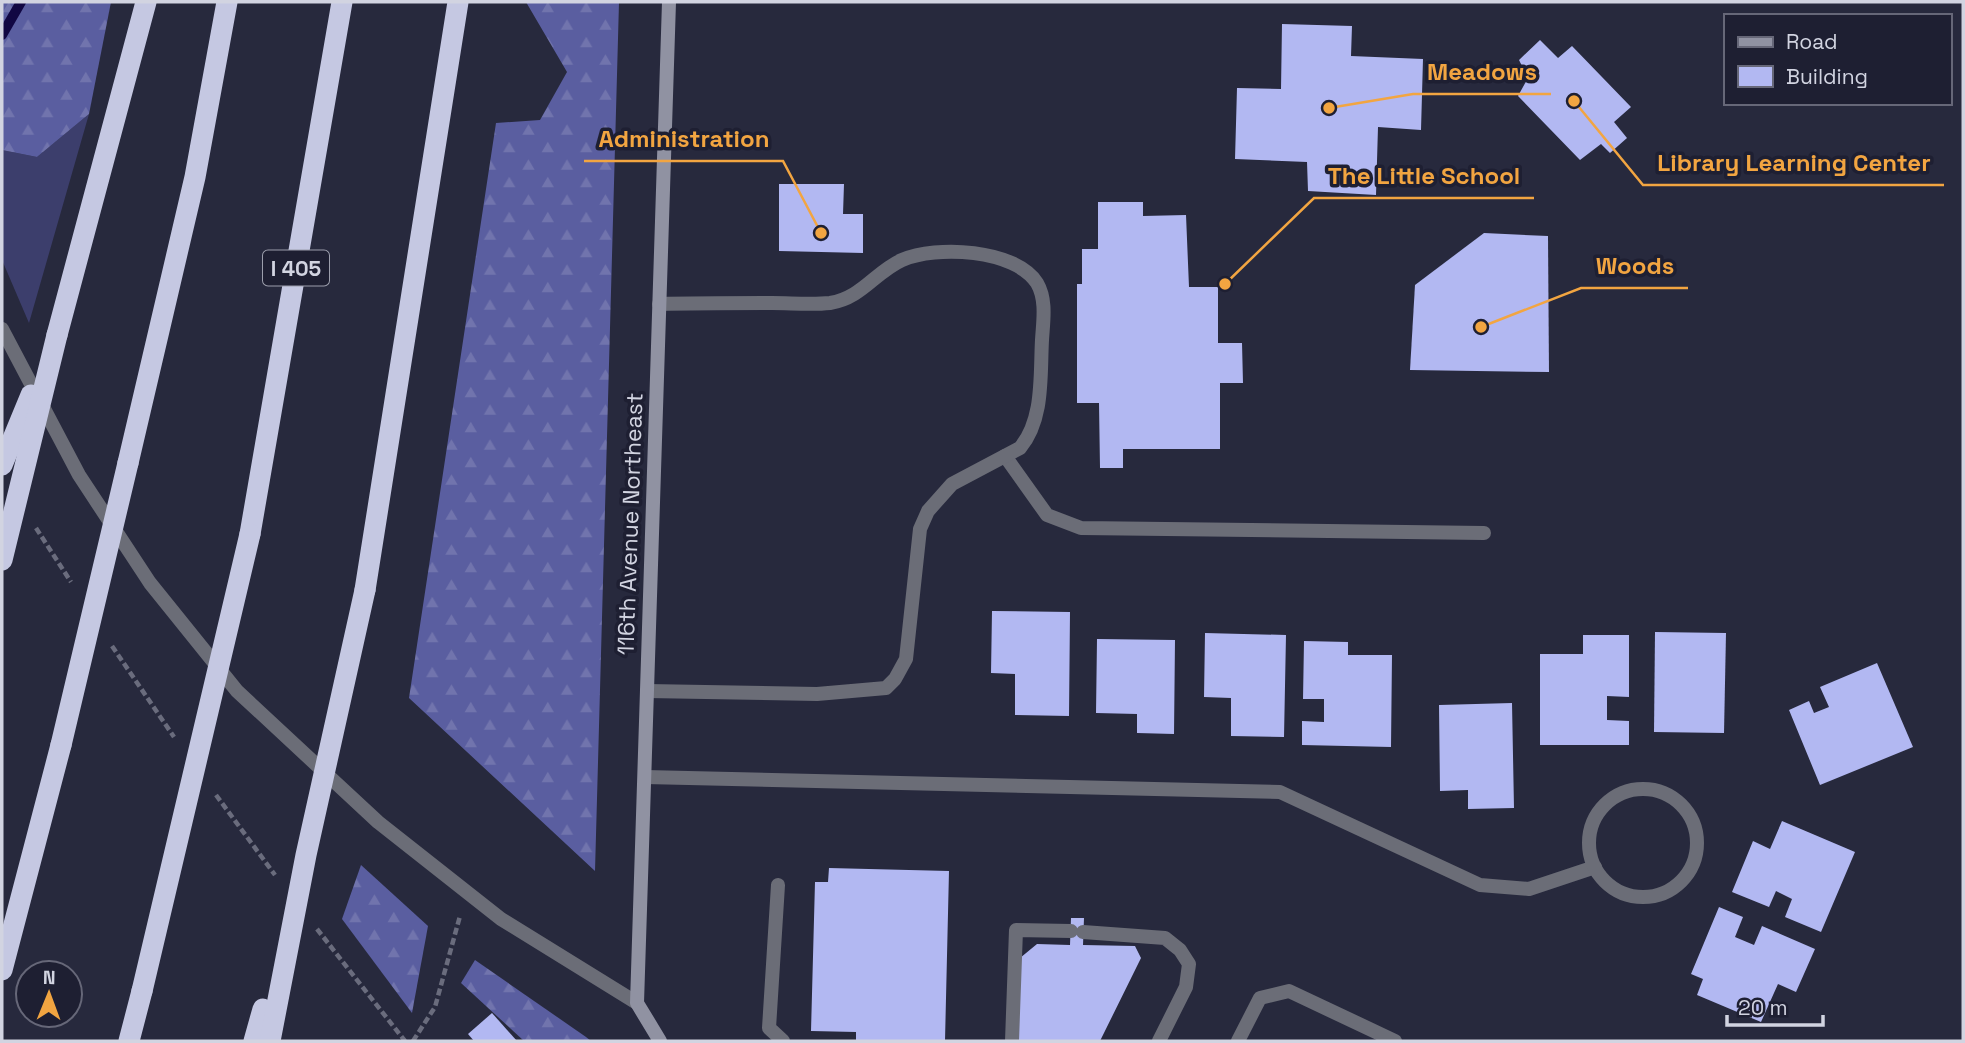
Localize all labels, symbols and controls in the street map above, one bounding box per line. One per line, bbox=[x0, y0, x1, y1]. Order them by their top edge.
legend bbox=[1724, 14, 1951, 105]
text: Road bbox=[1786, 28, 1838, 55]
callout: Meadows bbox=[1413, 49, 1551, 94]
text: Meadows bbox=[1427, 56, 1537, 87]
text: Building bbox=[1786, 63, 1868, 90]
callout: Administration bbox=[584, 116, 783, 161]
text: Administration bbox=[599, 123, 769, 154]
callout: Library Learning Center bbox=[1643, 140, 1944, 185]
text: Library Learning Center bbox=[1657, 147, 1931, 178]
callout: The Little School bbox=[1314, 153, 1534, 198]
text: The Little School bbox=[1328, 160, 1520, 191]
callout: Woods bbox=[1581, 243, 1688, 288]
road number: I 405 bbox=[263, 250, 329, 286]
text: Woods bbox=[1596, 250, 1674, 281]
street label: 116th Avenue Northeast bbox=[610, 392, 650, 656]
north arrow bbox=[14, 959, 84, 1029]
text: N bbox=[43, 965, 56, 990]
scale bar bbox=[1727, 984, 1823, 1028]
text: 20 m bbox=[1738, 994, 1788, 1021]

